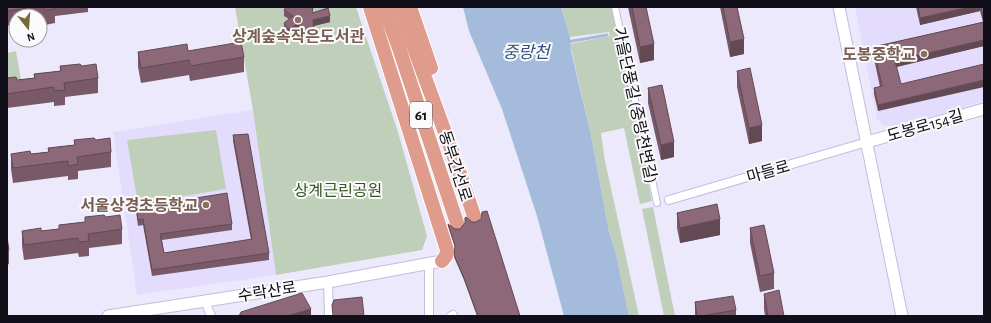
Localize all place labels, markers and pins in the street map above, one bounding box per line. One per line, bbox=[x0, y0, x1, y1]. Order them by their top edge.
marker: 상계숲속작은도서관 bbox=[293, 15, 303, 25]
place label: 상계숲속작은도서관 bbox=[232, 28, 365, 45]
place label: 도봉중학교 bbox=[842, 45, 916, 63]
marker: 도봉중학교 bbox=[919, 49, 929, 59]
place label: 서울상경초등학교 bbox=[80, 196, 198, 214]
marker: 서울상경초등학교 bbox=[201, 200, 211, 210]

